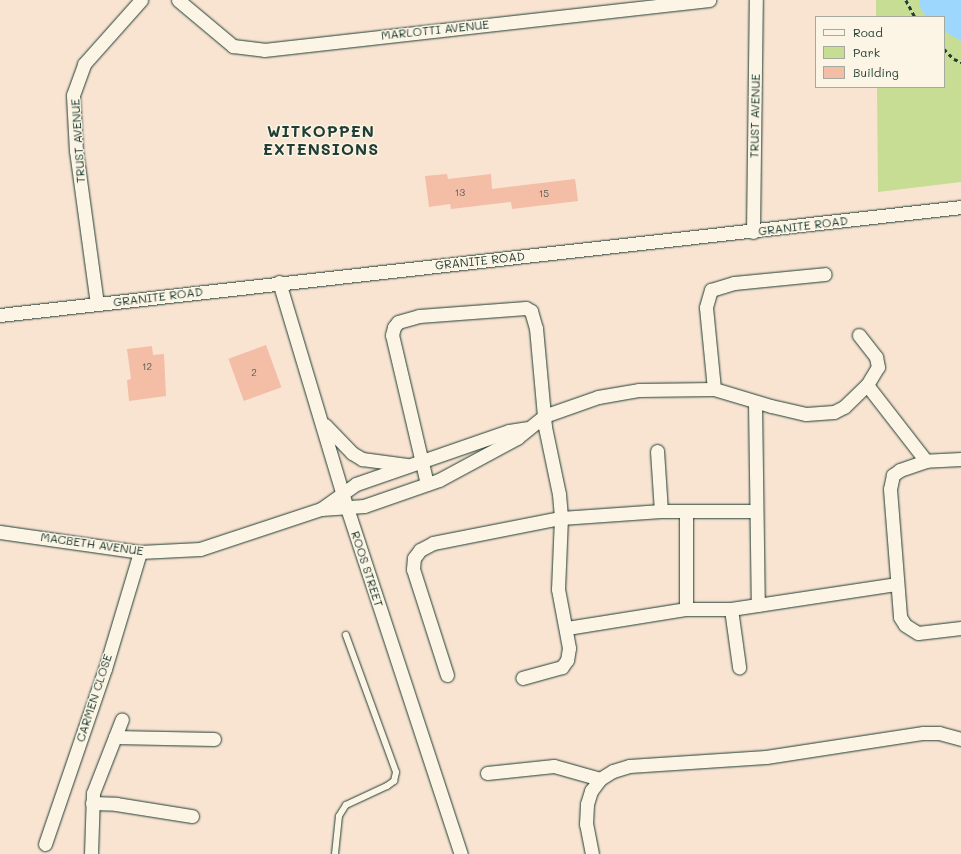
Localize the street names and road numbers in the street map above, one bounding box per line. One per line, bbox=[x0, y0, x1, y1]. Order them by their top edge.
street label: MARLOTTI AVENUE bbox=[380, 17, 490, 43]
street label: TRUST AVENUE bbox=[747, 74, 763, 158]
street label: TRUST AVENUE bbox=[68, 98, 88, 184]
street label: GRANITE ROAD bbox=[757, 213, 849, 239]
street label: GRANITE ROAD bbox=[434, 249, 526, 273]
street label: GRANITE ROAD bbox=[112, 284, 204, 310]
street label: ROOS STREET bbox=[348, 529, 386, 609]
street label: MACBETH AVENUE bbox=[40, 530, 144, 558]
street label: CARMEN CLOSE bbox=[73, 652, 115, 744]

